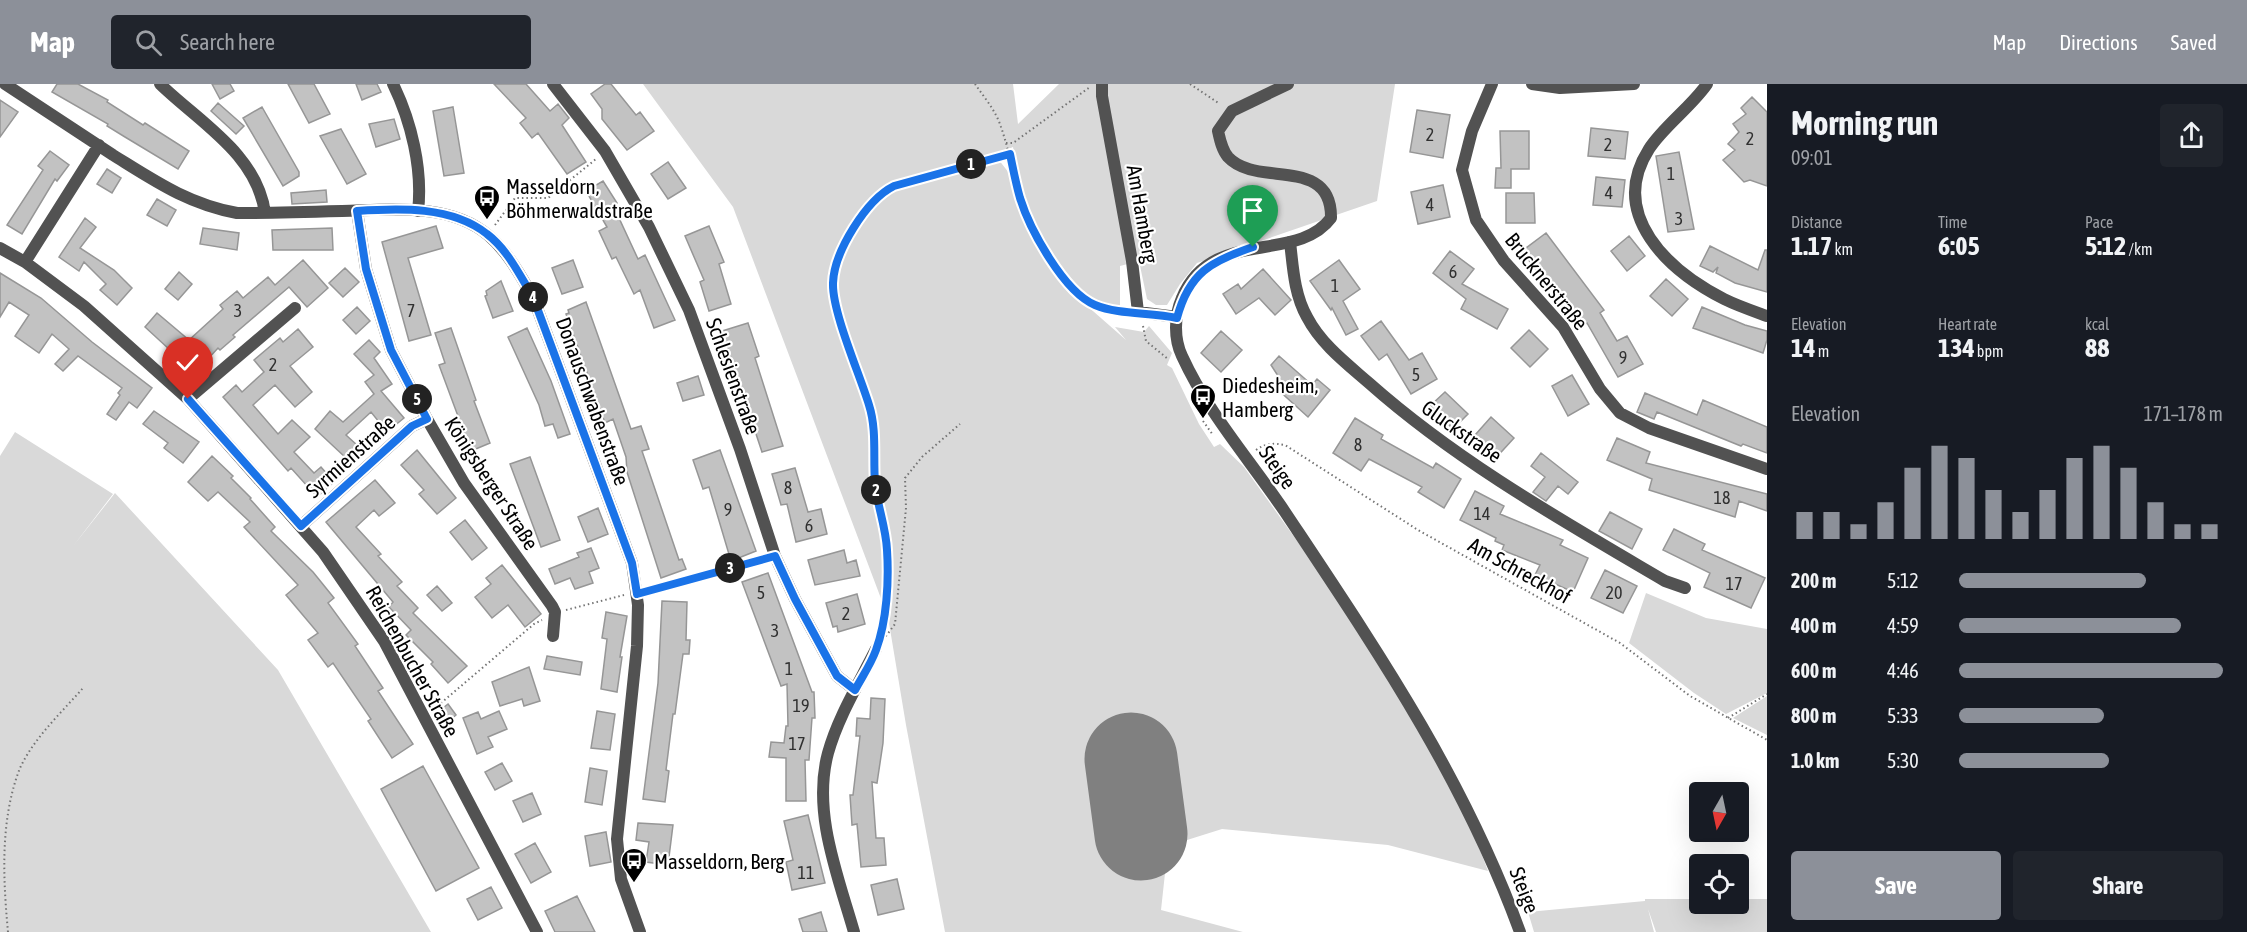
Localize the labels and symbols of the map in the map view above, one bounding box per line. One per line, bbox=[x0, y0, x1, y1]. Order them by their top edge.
house number: 2 bbox=[1426, 124, 1434, 145]
house number: 2 bbox=[1746, 128, 1754, 149]
house number: 2 bbox=[1604, 134, 1612, 155]
pin: 1 bbox=[956, 149, 986, 179]
street label: Am Hamberg bbox=[1123, 163, 1163, 265]
house number: 1 bbox=[1667, 163, 1675, 184]
place label: Masseldorn, Böhmerwaldstraße bbox=[506, 174, 653, 222]
house number: 4 bbox=[1605, 182, 1613, 203]
bus stop icon: Masseldorn, Böhmerwaldstraße bbox=[472, 183, 502, 221]
pin bbox=[1227, 185, 1278, 247]
house number: 4 bbox=[1426, 194, 1434, 215]
house number: 3 bbox=[1675, 208, 1683, 229]
street label: Brucknerstraße bbox=[1501, 228, 1593, 334]
house number: 6 bbox=[1449, 261, 1457, 282]
house number: 1 bbox=[1331, 275, 1339, 296]
pin: 4 bbox=[518, 282, 548, 312]
house number: 3 bbox=[234, 300, 242, 321]
house number: 7 bbox=[407, 300, 415, 321]
street label: Donauschwabenstraße bbox=[551, 314, 635, 488]
street label: Schlesienstraße bbox=[702, 315, 766, 437]
pin bbox=[162, 337, 213, 399]
house number: 9 bbox=[1619, 347, 1627, 368]
house number: 2 bbox=[269, 354, 277, 375]
house number: 5 bbox=[1412, 364, 1420, 385]
place label: Diedesheim, Hamberg bbox=[1222, 373, 1318, 421]
bus stop icon: Diedesheim, Hamberg bbox=[1188, 382, 1218, 420]
pin: 5 bbox=[402, 384, 432, 414]
street label: Gluckstraße bbox=[1417, 395, 1507, 467]
street label: Syrmienstraße bbox=[301, 410, 399, 502]
street label: Königsberger Straße bbox=[440, 412, 544, 554]
house number: 8 bbox=[1354, 434, 1362, 455]
street label: Steige bbox=[1255, 441, 1301, 493]
pin: 2 bbox=[861, 475, 891, 505]
house number: 8 bbox=[784, 477, 792, 498]
house number: 18 bbox=[1714, 487, 1730, 508]
house number: 9 bbox=[724, 499, 732, 520]
house number: 14 bbox=[1474, 503, 1490, 524]
house number: 6 bbox=[805, 515, 813, 536]
street label: Am Schreckhof bbox=[1465, 532, 1576, 608]
pin: 3 bbox=[715, 553, 745, 583]
house number: 17 bbox=[1726, 573, 1742, 594]
street label: Reichenbucher Straße bbox=[362, 581, 464, 741]
house number: 5 bbox=[757, 582, 765, 603]
house number: 20 bbox=[1606, 582, 1622, 603]
house number: 2 bbox=[842, 603, 850, 624]
house number: 3 bbox=[771, 620, 779, 641]
house number: 1 bbox=[785, 658, 793, 679]
house number: 19 bbox=[793, 695, 809, 716]
house number: 17 bbox=[789, 733, 805, 754]
north arrow bbox=[1689, 782, 1749, 842]
bus stop icon: Masseldorn, Berg bbox=[619, 846, 649, 884]
place label: Masseldorn, Berg bbox=[654, 849, 784, 873]
house number: 11 bbox=[798, 862, 814, 883]
street label: Steige bbox=[1505, 864, 1545, 916]

